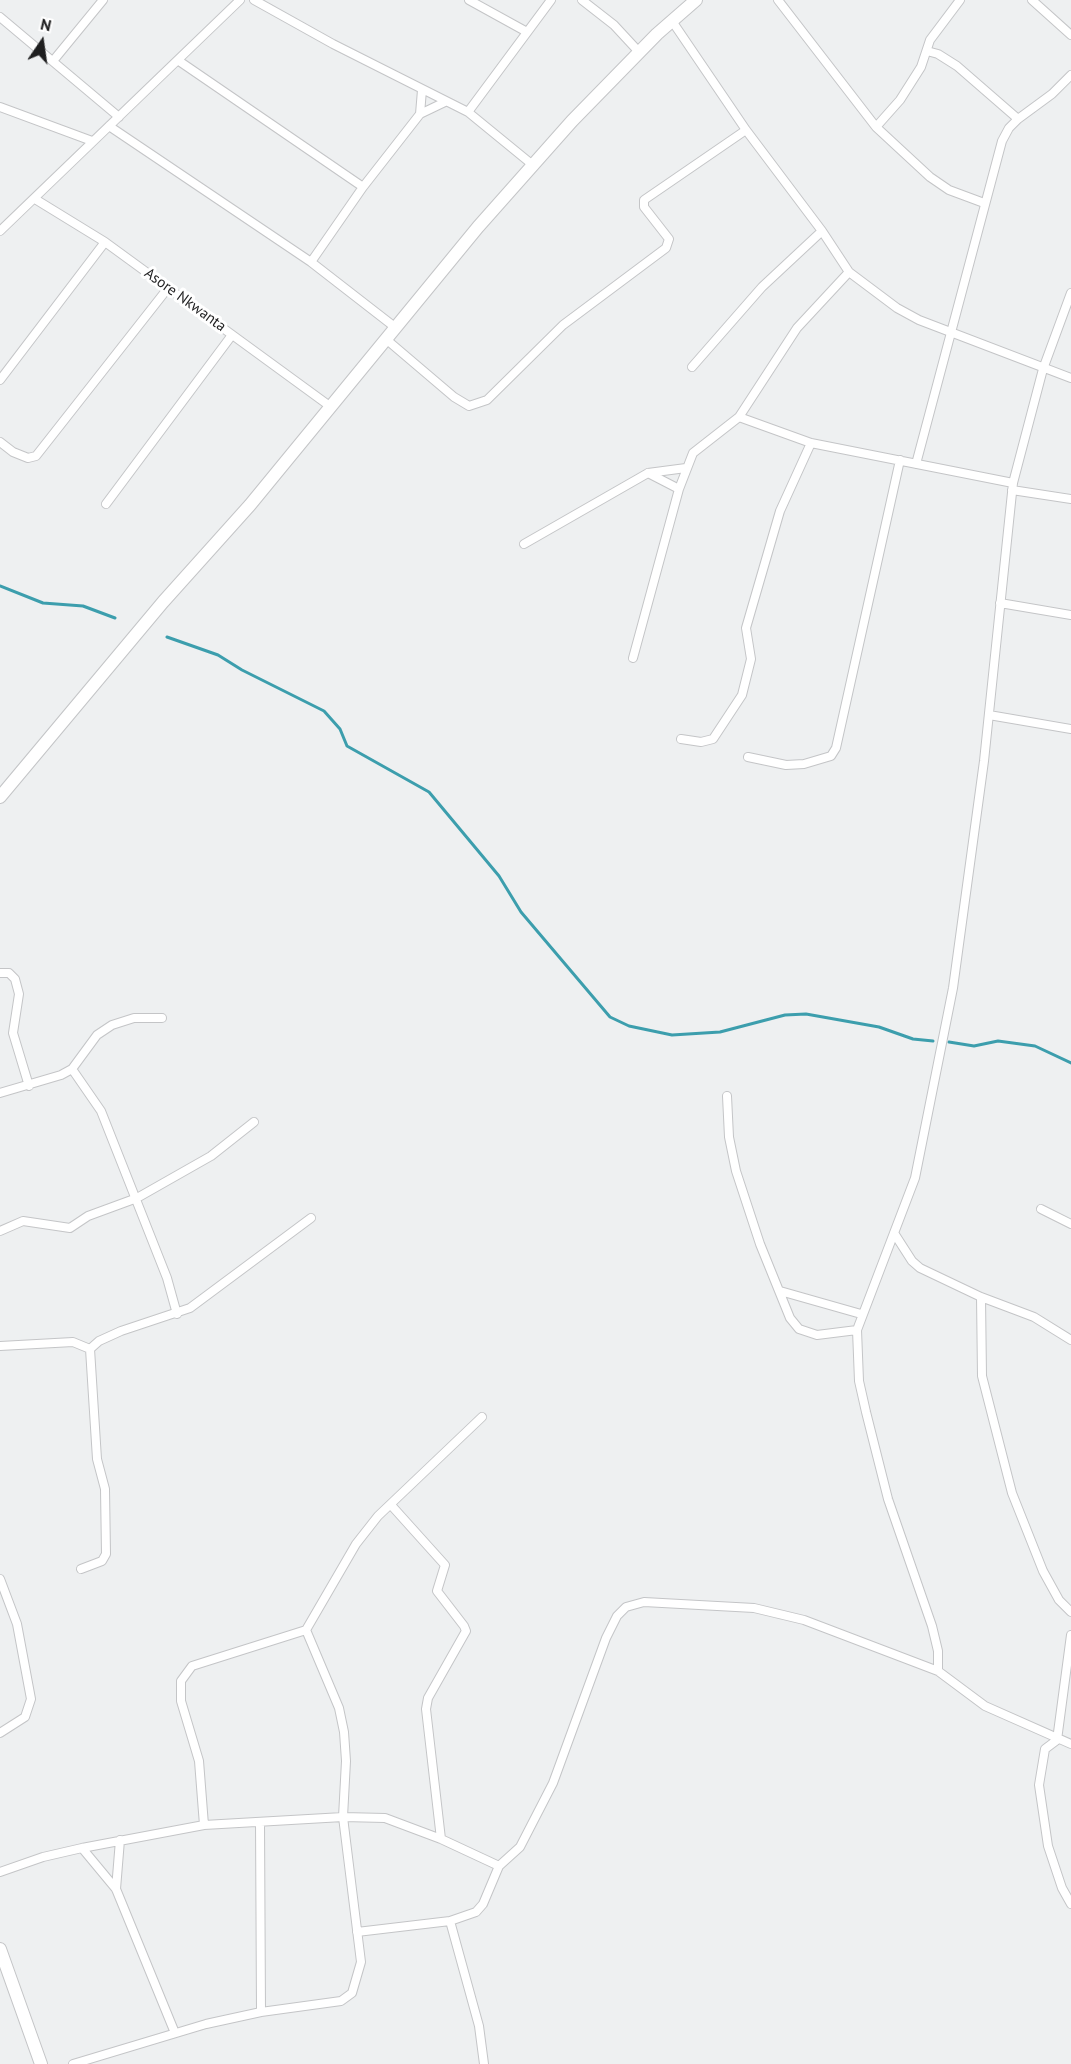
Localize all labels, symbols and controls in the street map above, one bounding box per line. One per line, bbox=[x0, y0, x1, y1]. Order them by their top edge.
north arrow bbox=[12, 12, 72, 72]
text: N bbox=[39, 14, 53, 35]
street label: Asore Nkwanta bbox=[141, 264, 229, 336]

